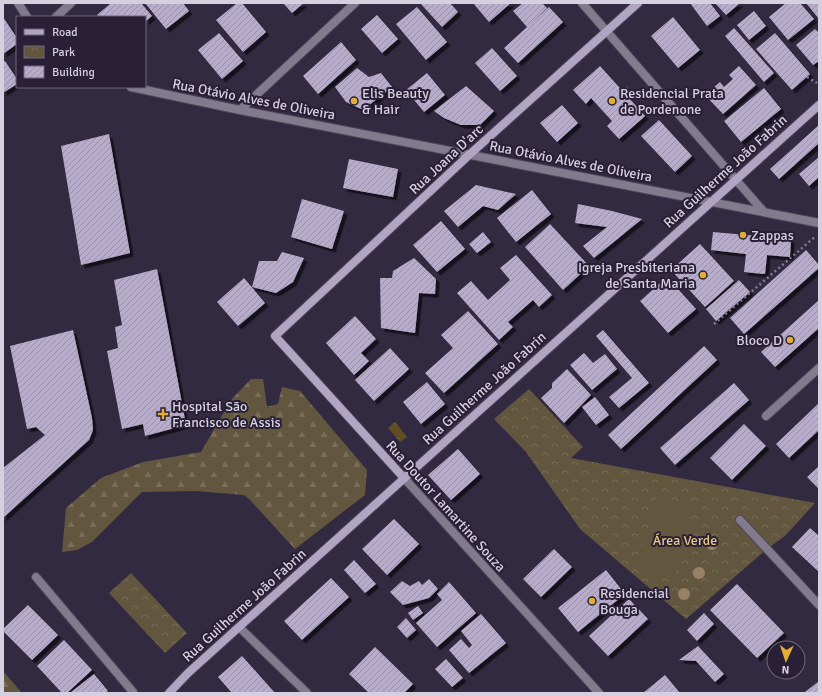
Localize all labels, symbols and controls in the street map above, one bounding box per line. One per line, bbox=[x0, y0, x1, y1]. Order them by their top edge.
legend bbox=[16, 16, 146, 88]
text: Road bbox=[52, 25, 78, 40]
text: Park bbox=[52, 45, 75, 60]
text: Building bbox=[52, 65, 95, 80]
street label: Rua Otávio Alves de Oliveira bbox=[171, 75, 337, 124]
place label: Elis Beauty & Hair bbox=[362, 85, 429, 118]
place label: Residencial Prata de Pordenone bbox=[620, 85, 724, 118]
marker: Elis Beauty & Hair bbox=[349, 96, 359, 106]
marker: Residencial Prata de Pordenone bbox=[607, 96, 617, 106]
street label: Rua Guilherme João Fabrin bbox=[660, 111, 791, 231]
street label: Rua Joana D'arc bbox=[406, 121, 487, 198]
street label: Rua Otávio Alves de Oliveira bbox=[488, 137, 654, 186]
place label: Zappas bbox=[751, 227, 794, 244]
marker: Zappas bbox=[738, 230, 748, 240]
place label: Igreja Presbiteriana de Santa Maria bbox=[578, 259, 695, 292]
marker: Igreja Presbiteriana de Santa Maria bbox=[698, 270, 708, 280]
street label: Rua Guilherme João Fabrin bbox=[419, 328, 550, 448]
place label: Bloco D bbox=[736, 332, 782, 349]
marker: Bloco D bbox=[785, 335, 795, 345]
place label: Hospital São Francisco de Assis bbox=[172, 398, 281, 431]
marker: Hospital São Francisco de Assis bbox=[157, 408, 169, 420]
street label: Rua Doutor Lamartine Souza bbox=[382, 437, 509, 575]
park label: Área Verde bbox=[653, 532, 717, 549]
street label: Rua Guilherme João Fabrin bbox=[179, 545, 310, 665]
place label: Residencial Bouga bbox=[600, 585, 669, 618]
marker: Residencial Bouga bbox=[587, 596, 597, 606]
north arrow bbox=[766, 640, 806, 680]
text: N bbox=[781, 663, 790, 676]

